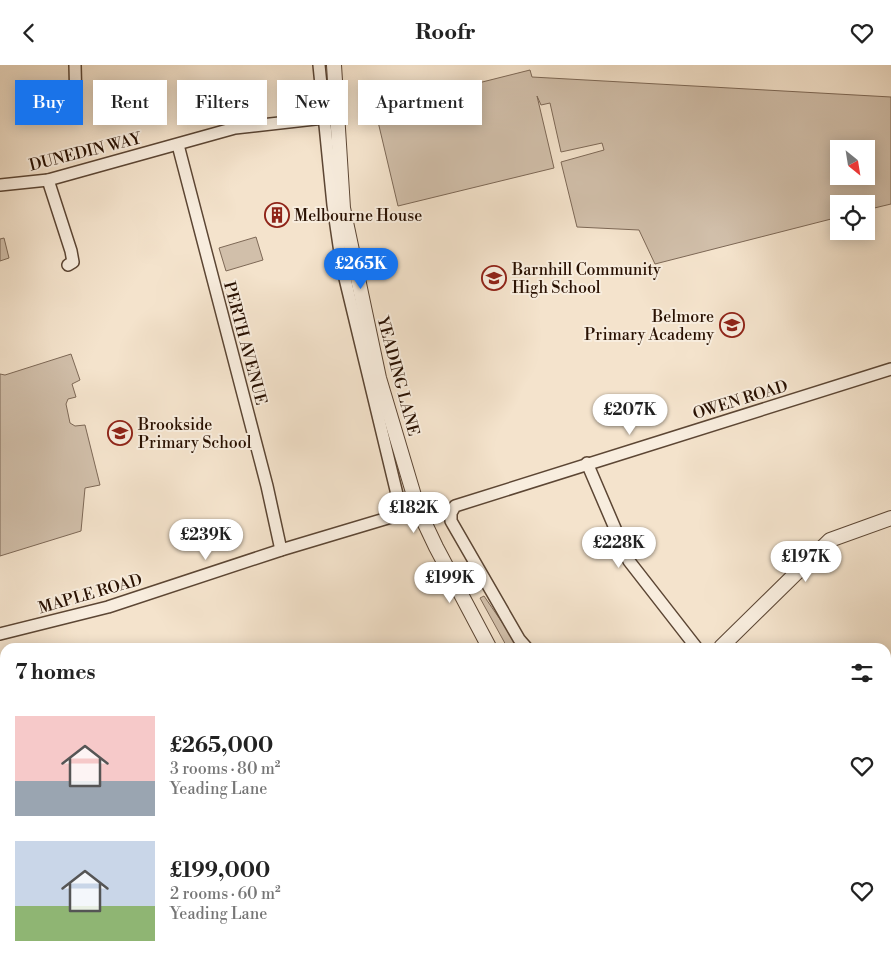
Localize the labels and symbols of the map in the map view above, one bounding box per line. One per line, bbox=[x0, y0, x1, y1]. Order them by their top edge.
street label: DUNEDIN WAY bbox=[27, 128, 145, 176]
north arrow bbox=[830, 140, 875, 185]
building icon: Melbourne House bbox=[264, 202, 290, 228]
place label: Melbourne House bbox=[294, 206, 422, 226]
pin: £265K bbox=[326, 247, 396, 290]
place label: Barnhill Community High School bbox=[511, 260, 661, 298]
school or university icon: Barnhill Community High School bbox=[481, 265, 507, 291]
street label: PERTH AVENUE bbox=[219, 279, 271, 407]
place label: Belmore Primary Academy bbox=[584, 307, 714, 345]
school or university icon: Belmore Primary Academy bbox=[719, 312, 745, 338]
street label: YEADING LANE bbox=[372, 313, 424, 438]
street label: OWEN ROAD bbox=[690, 376, 790, 424]
pin: £207K bbox=[595, 393, 665, 436]
place label: Brookside Primary School bbox=[137, 415, 252, 453]
school or university icon: Brookside Primary School bbox=[107, 420, 133, 446]
pin: £182K bbox=[379, 491, 449, 534]
pin: £239K bbox=[171, 519, 241, 561]
pin: £228K bbox=[584, 527, 654, 569]
pin: £197K bbox=[771, 541, 841, 583]
pin: £199K bbox=[415, 561, 485, 604]
street label: MAPLE ROAD bbox=[36, 570, 144, 618]

